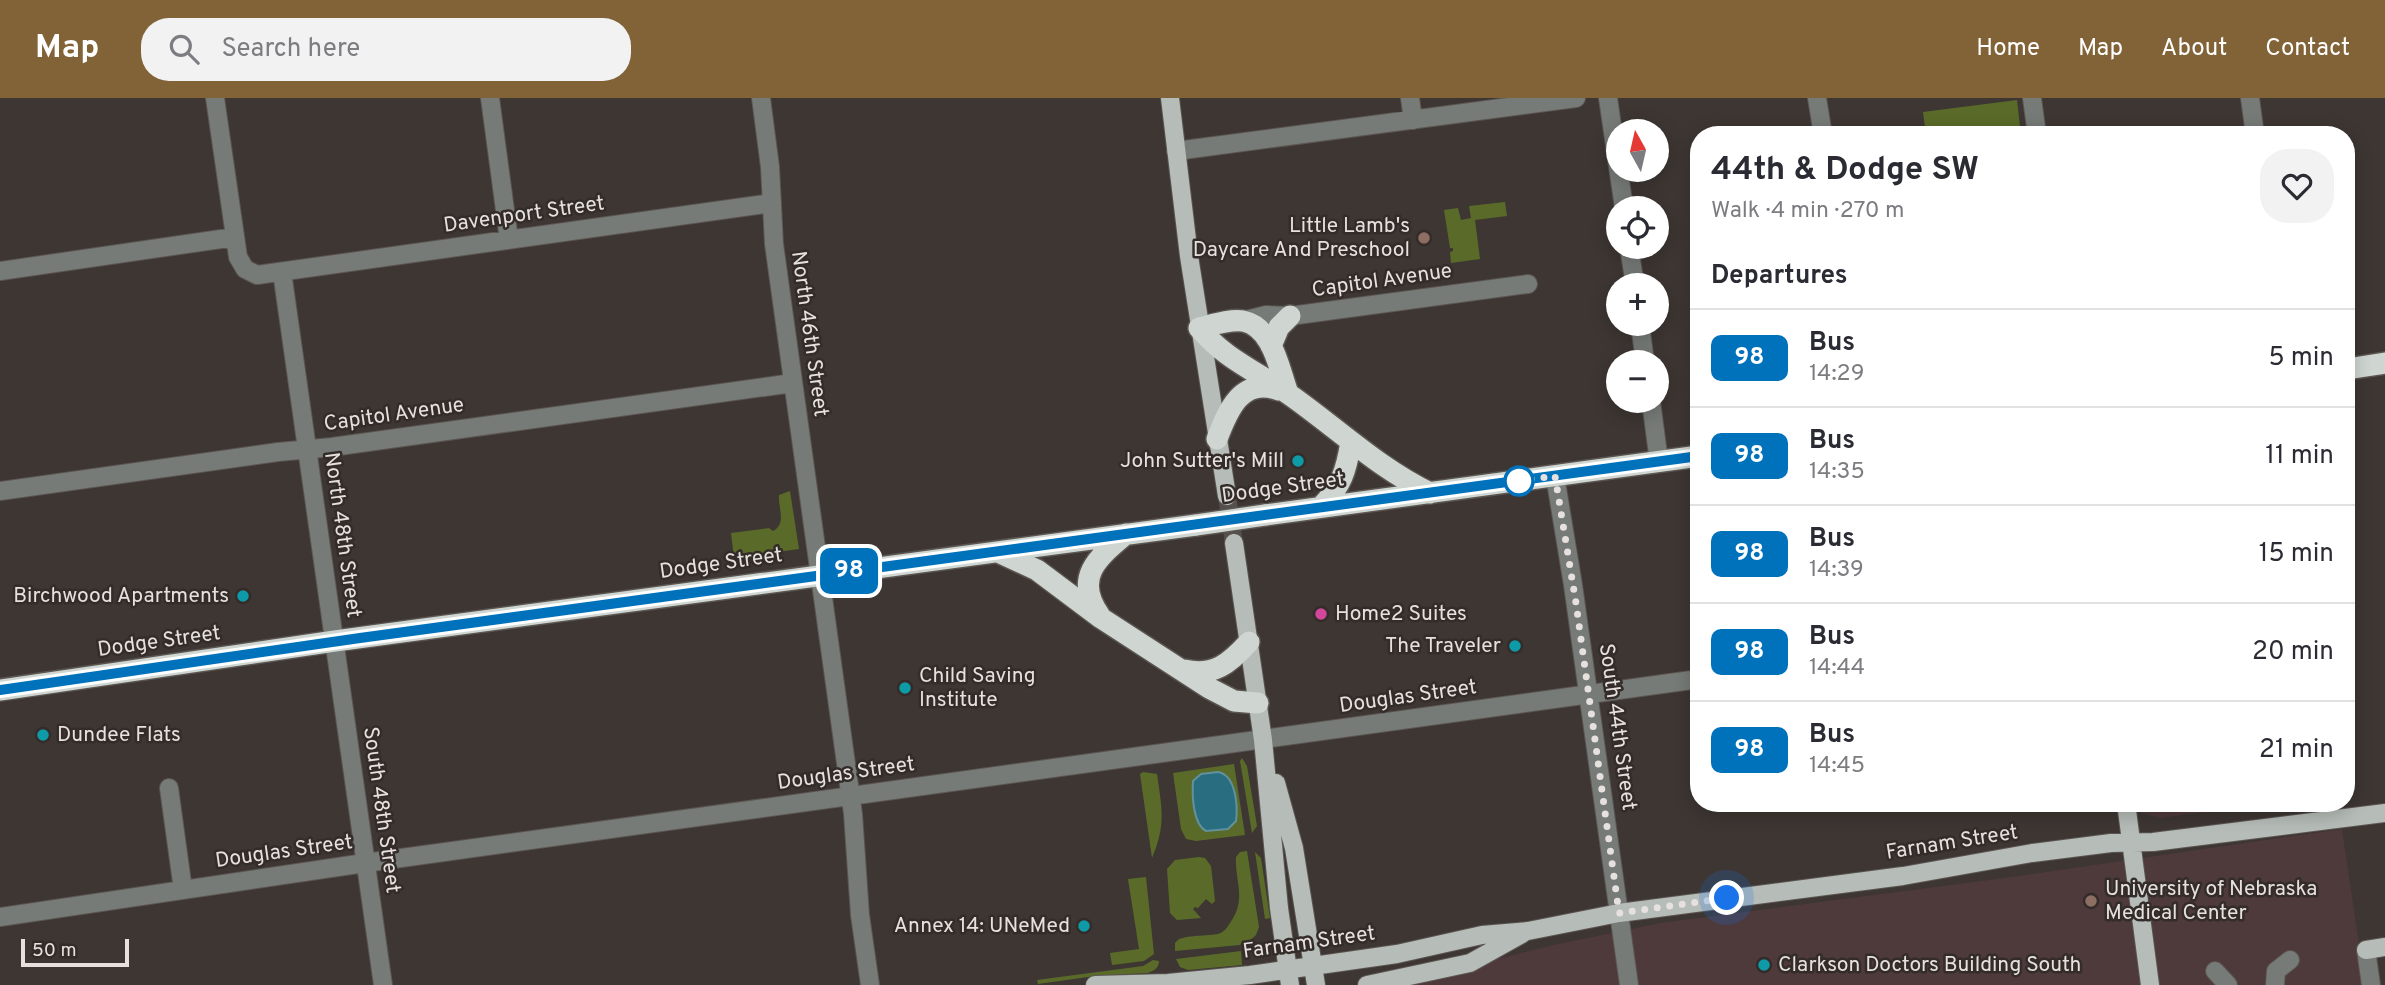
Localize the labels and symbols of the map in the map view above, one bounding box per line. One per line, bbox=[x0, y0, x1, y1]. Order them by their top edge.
north arrow bbox=[1606, 119, 1670, 182]
street label: Davenport Street bbox=[442, 190, 606, 240]
place label: Little Lamb's Daycare And Preschool bbox=[1193, 213, 1410, 264]
marker: Little Lamb's Daycare And Preschool bbox=[1416, 230, 1432, 246]
street label: North 46th Street bbox=[784, 249, 834, 419]
street label: Capitol Avenue bbox=[1310, 258, 1454, 304]
street label: Capitol Avenue bbox=[322, 392, 466, 438]
place label: John Sutter's Mill bbox=[1120, 448, 1284, 475]
street label: North 48th Street bbox=[317, 450, 367, 620]
marker: John Sutter's Mill bbox=[1290, 453, 1306, 469]
street label: Dodge Street bbox=[1220, 466, 1346, 510]
unlabelled marker bbox=[1504, 466, 1534, 496]
street label: Dodge Street bbox=[658, 542, 784, 586]
line badge: 98 bbox=[818, 548, 880, 594]
place label: Birchwood Apartments bbox=[13, 583, 229, 610]
marker: Birchwood Apartments bbox=[235, 588, 251, 604]
place label: Home2 Suites bbox=[1335, 601, 1467, 628]
marker: Home2 Suites bbox=[1313, 606, 1329, 622]
street label: Dodge Street bbox=[96, 620, 222, 664]
place label: The Traveler bbox=[1385, 633, 1501, 660]
marker: The Traveler bbox=[1507, 638, 1523, 654]
street label: South 44th Street bbox=[1592, 642, 1642, 812]
place label: Child Saving Institute bbox=[919, 663, 1036, 714]
street label: Douglas Street bbox=[1338, 674, 1478, 720]
marker: Child Saving Institute bbox=[897, 680, 913, 696]
place label: Dundee Flats bbox=[57, 722, 181, 749]
street label: South 48th Street bbox=[356, 725, 406, 895]
marker: Dundee Flats bbox=[35, 727, 51, 743]
street label: Douglas Street bbox=[776, 751, 916, 797]
street label: Farnam Street bbox=[1884, 819, 2020, 867]
street label: Douglas Street bbox=[214, 829, 354, 875]
place label: University of Nebraska Medical Center bbox=[2105, 876, 2317, 927]
your location bbox=[1709, 880, 1744, 915]
marker: University of Nebraska Medical Center bbox=[2083, 893, 2099, 909]
place label: Annex 14: UNeMed bbox=[894, 913, 1070, 940]
marker: Annex 14: UNeMed bbox=[1076, 918, 1092, 934]
street label: Farnam Street bbox=[1241, 920, 1377, 966]
scale bar bbox=[21, 936, 130, 968]
place label: Clarkson Doctors Building South bbox=[1778, 952, 2081, 979]
marker: Clarkson Doctors Building South bbox=[1756, 957, 1772, 973]

